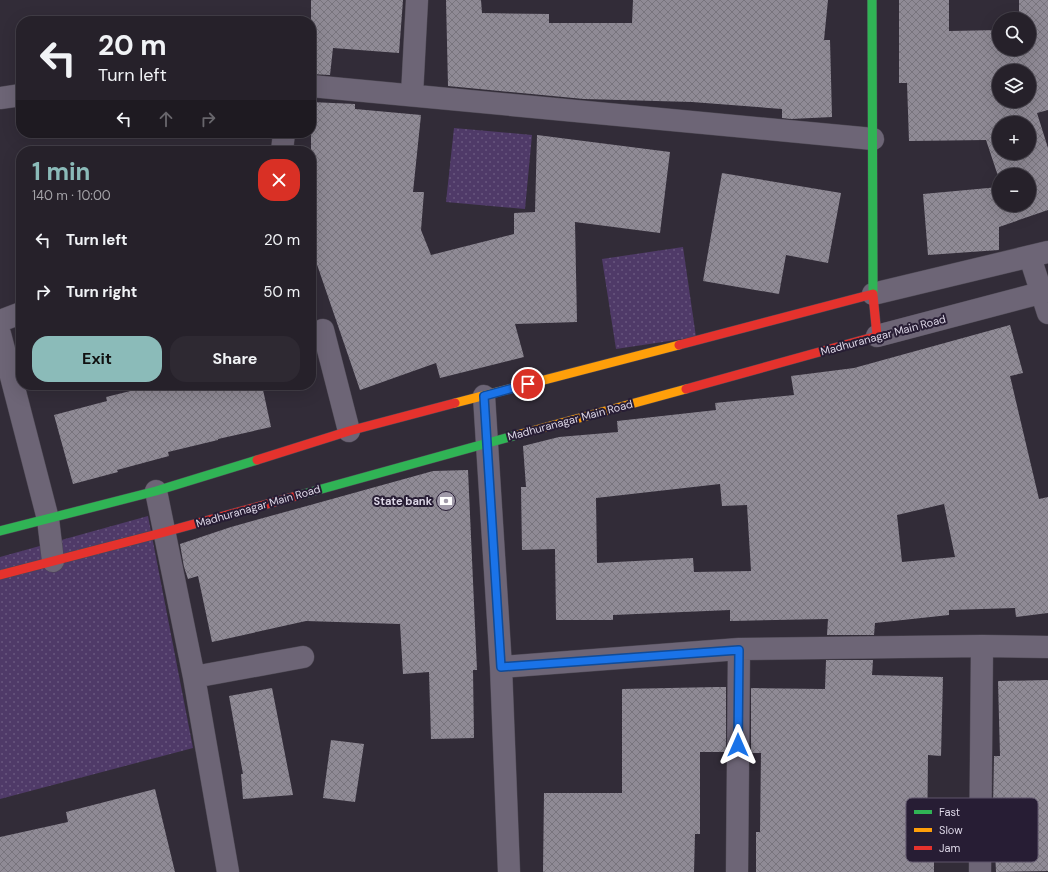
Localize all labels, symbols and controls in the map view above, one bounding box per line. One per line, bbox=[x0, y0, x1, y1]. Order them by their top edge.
map controls bbox=[992, 12, 1036, 212]
button: search bbox=[992, 12, 1036, 56]
text: 20 m bbox=[98, 27, 167, 64]
icon: left bbox=[32, 32, 84, 84]
text: Turn left bbox=[98, 63, 167, 87]
button: layers bbox=[992, 64, 1036, 108]
icon: left bbox=[113, 108, 135, 130]
icon: ahead bbox=[155, 108, 177, 130]
icon: right bbox=[197, 108, 219, 130]
button: + bbox=[992, 116, 1036, 160]
text: 1 min bbox=[32, 156, 90, 187]
button: close bbox=[258, 159, 300, 201]
button: − bbox=[992, 168, 1036, 212]
text: 140 m · 10:00 bbox=[32, 187, 111, 204]
icon: left bbox=[32, 229, 54, 251]
text: Turn left bbox=[66, 230, 127, 250]
text: 20 m bbox=[264, 230, 300, 250]
icon: right bbox=[32, 281, 54, 303]
text: Turn right bbox=[66, 282, 137, 302]
text: 50 m bbox=[263, 282, 300, 302]
street label: Madhuranagar Main Road bbox=[819, 312, 947, 358]
button: Exit bbox=[32, 336, 162, 382]
button: Share bbox=[170, 336, 300, 382]
pin bbox=[511, 367, 545, 401]
icon: arrive bbox=[517, 373, 539, 395]
street label: Madhuranagar Main Road bbox=[506, 397, 634, 443]
street label: Madhuranagar Main Road bbox=[194, 481, 322, 531]
bank icon: State bank bbox=[435, 490, 457, 512]
place label: State bank bbox=[374, 494, 433, 508]
position arrow bbox=[717, 724, 759, 766]
legend bbox=[906, 798, 1038, 862]
text: Fast bbox=[939, 805, 960, 819]
text: Slow bbox=[939, 823, 963, 837]
text: Jam bbox=[939, 841, 960, 855]

